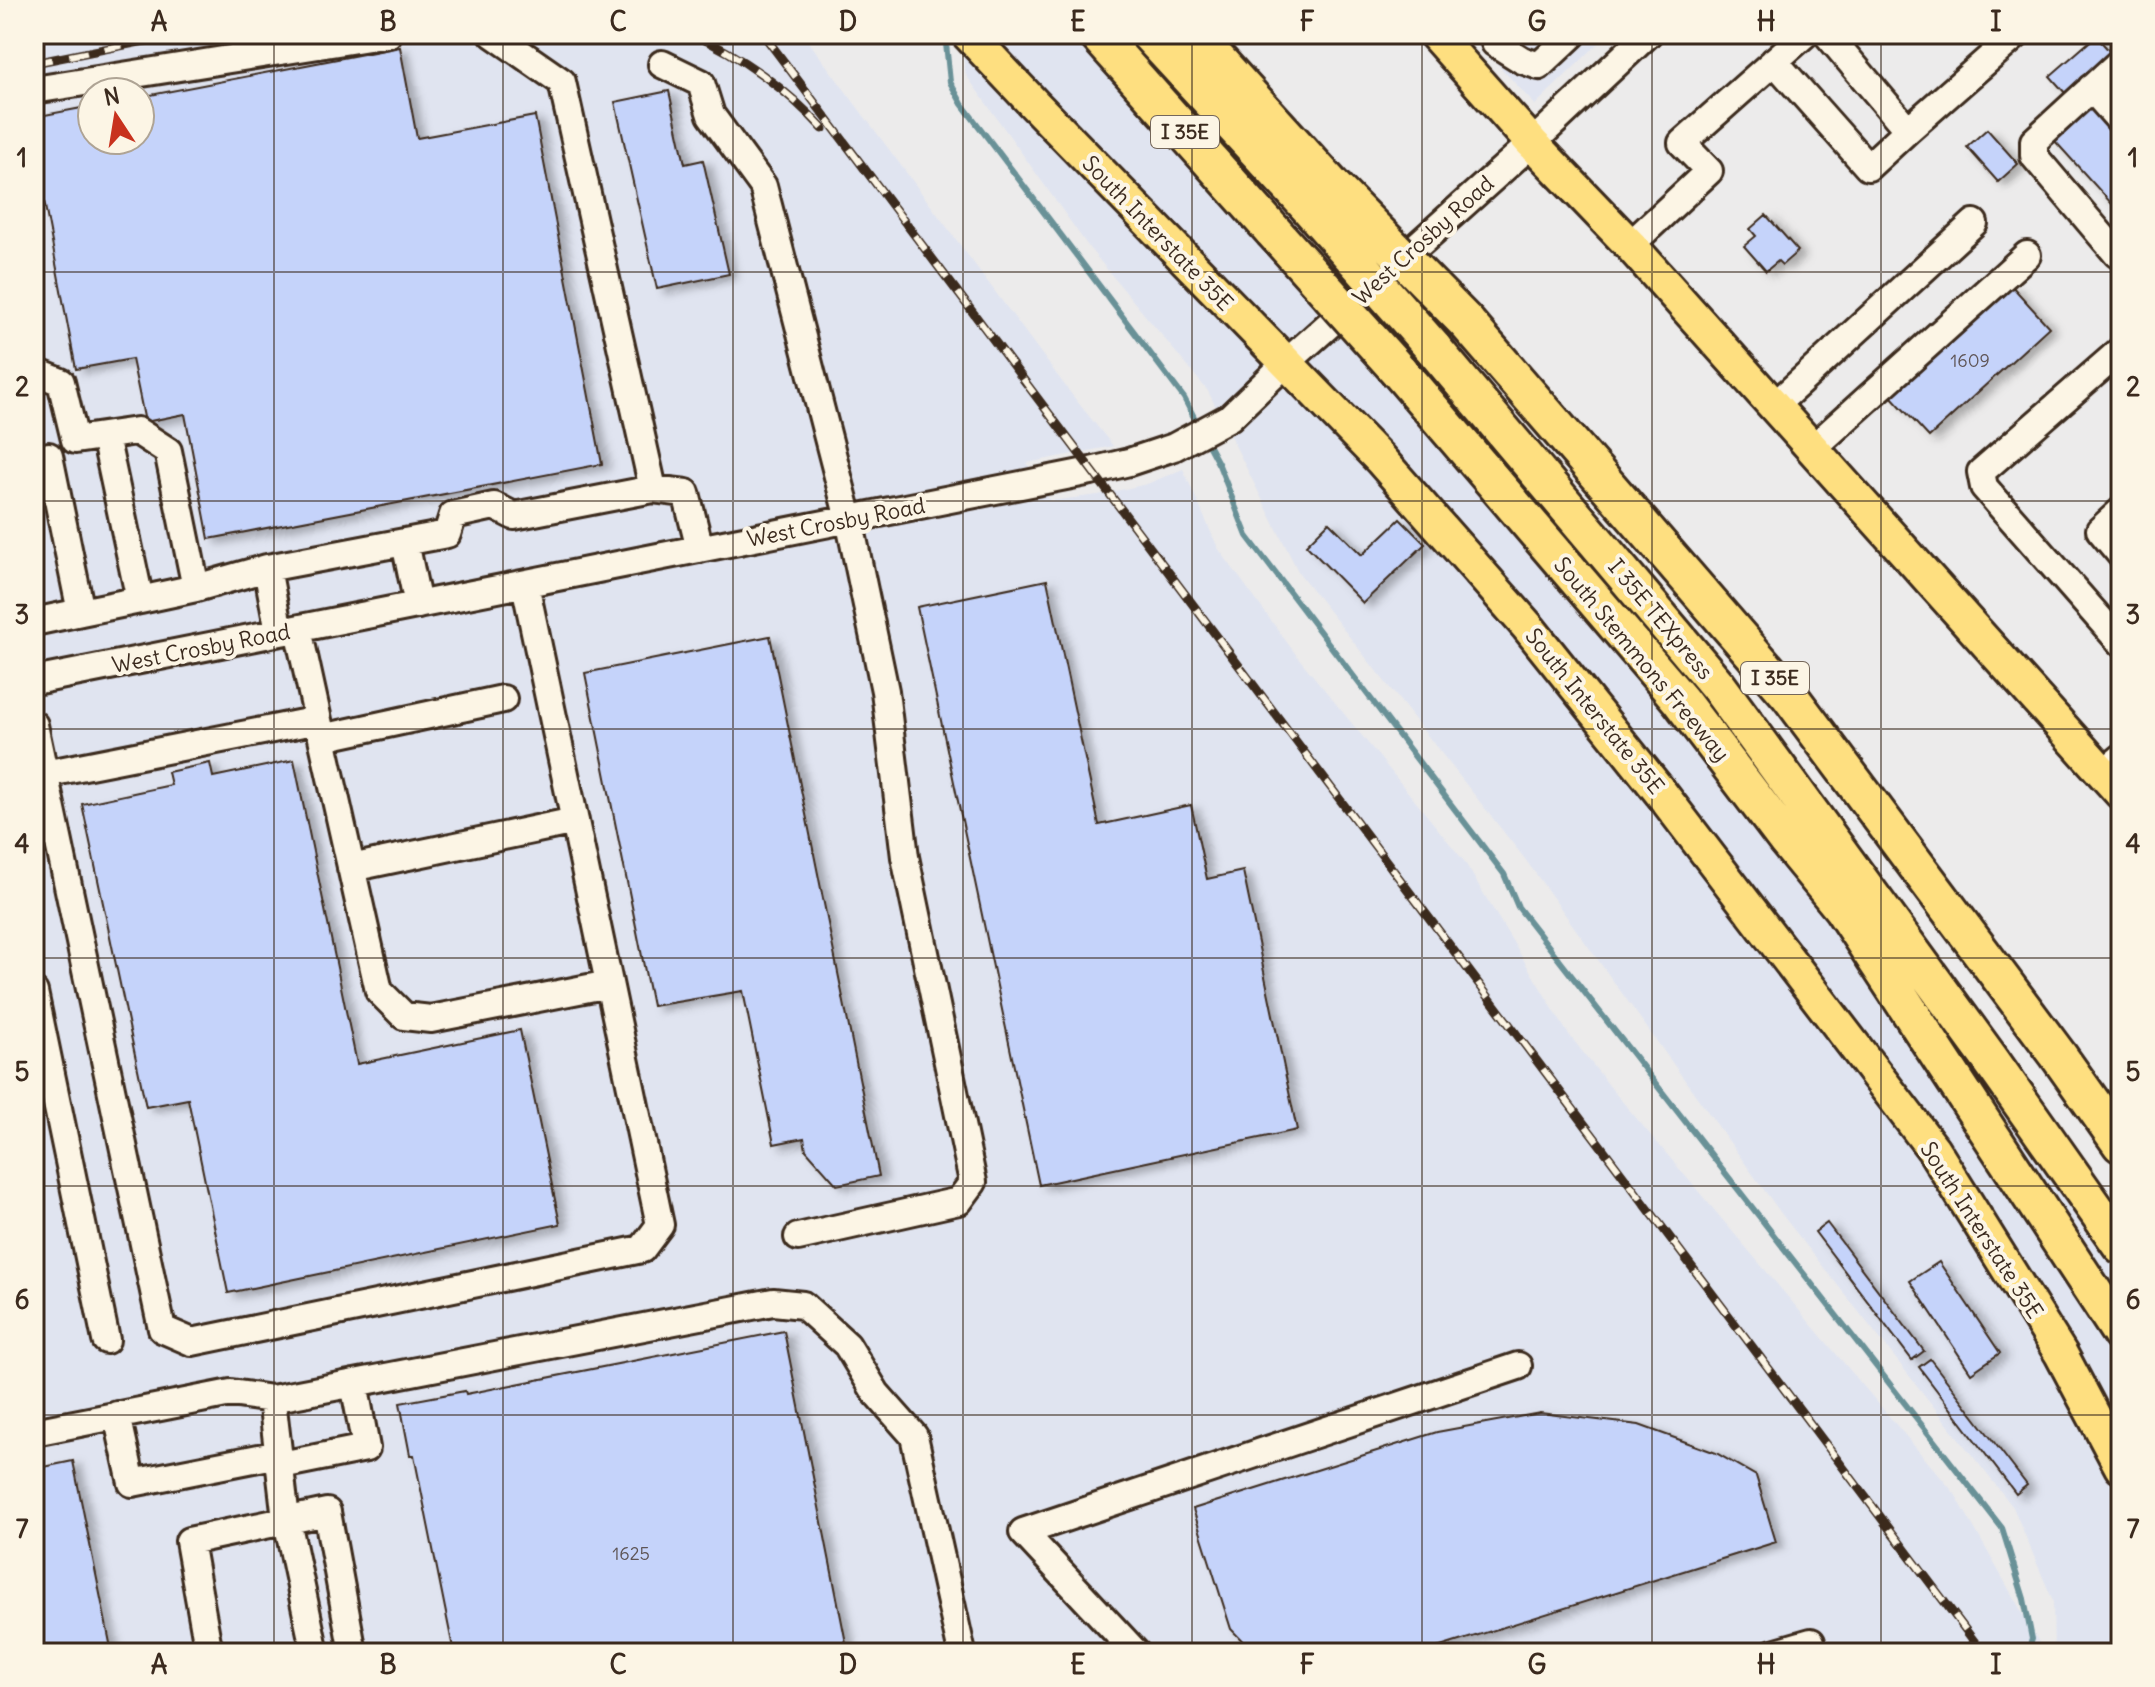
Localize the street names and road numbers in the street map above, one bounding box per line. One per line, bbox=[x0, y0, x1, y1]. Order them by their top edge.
road number: I 35E bbox=[1151, 116, 1219, 148]
street label: South Interstate 35E bbox=[1077, 150, 1239, 316]
street label: West Crosby Road bbox=[1346, 169, 1500, 311]
street label: West Crosby Road bbox=[745, 491, 927, 553]
street label: South Stemmons Freeway bbox=[1548, 551, 1736, 767]
street label: I 35E TEXpress bbox=[1602, 553, 1720, 685]
street label: West Crosby Road bbox=[110, 617, 292, 679]
street label: South Interstate 35E bbox=[1520, 622, 1670, 800]
road number: I 35E bbox=[1741, 662, 1809, 694]
street label: South Interstate 35E bbox=[1914, 1136, 2050, 1324]

